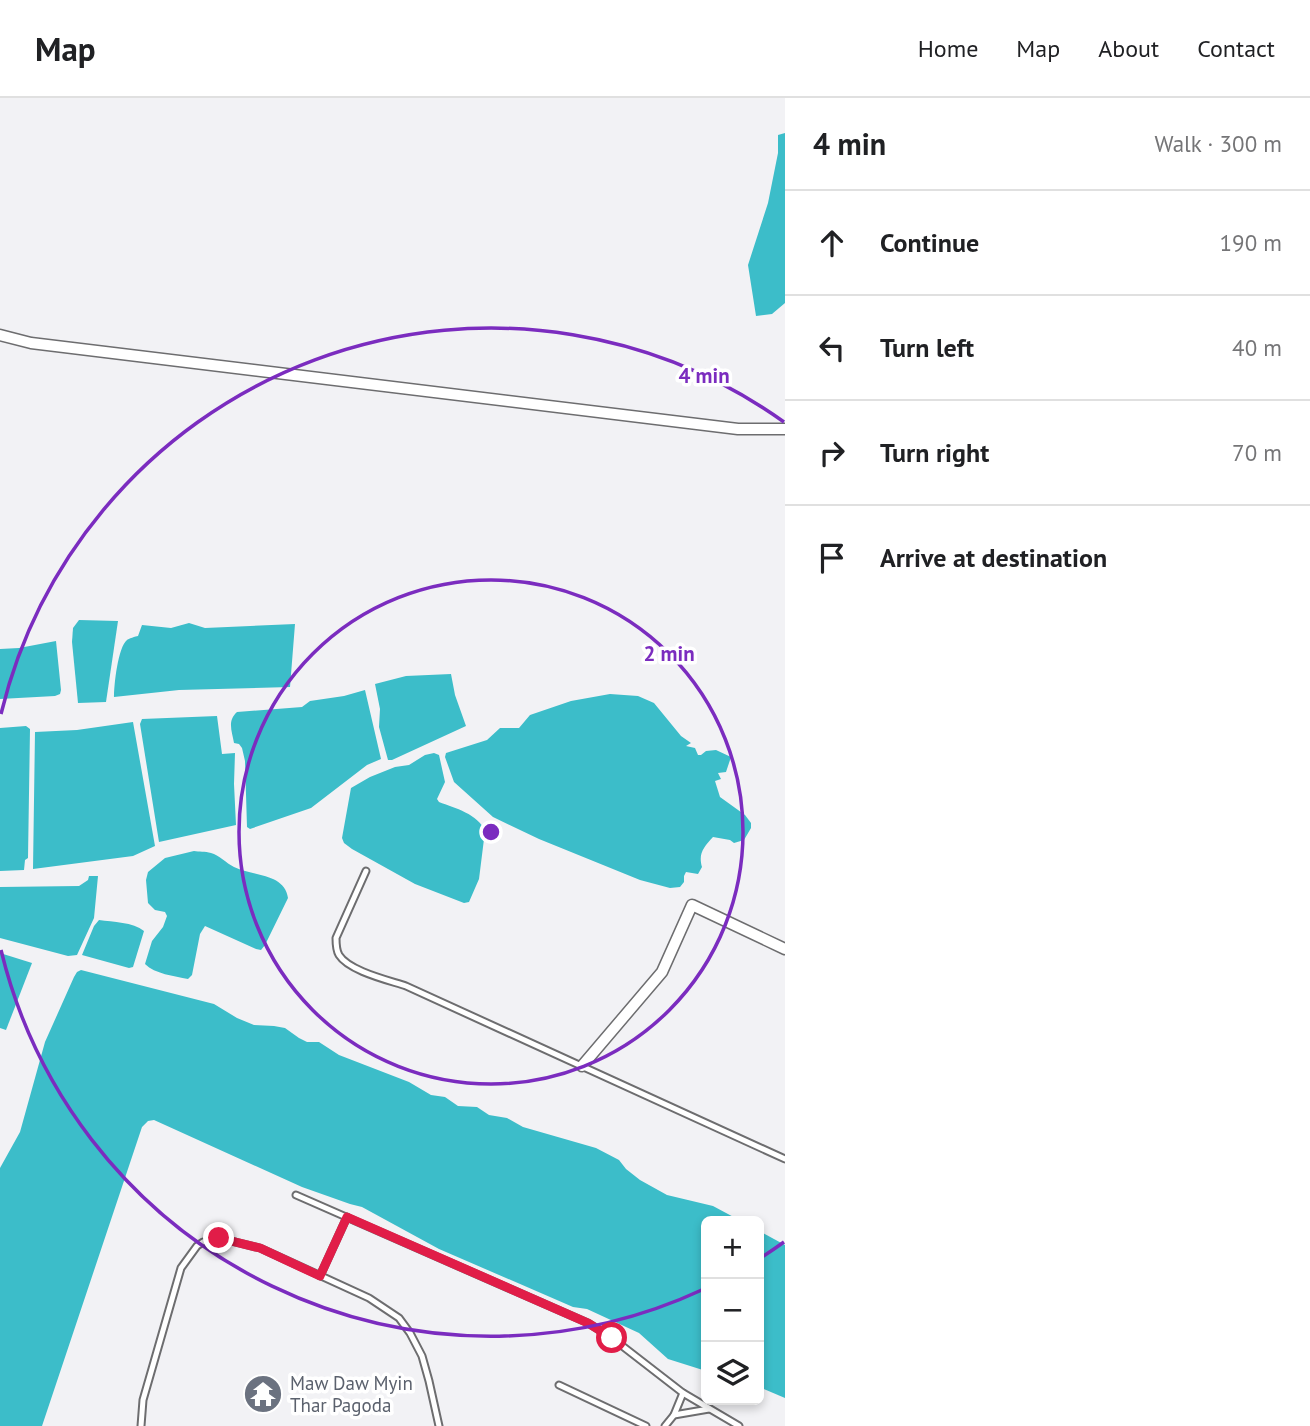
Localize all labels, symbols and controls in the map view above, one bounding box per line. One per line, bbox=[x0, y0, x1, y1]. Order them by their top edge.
text: Map bbox=[35, 27, 96, 70]
text: Home bbox=[918, 33, 978, 64]
text: Map bbox=[1016, 33, 1060, 64]
text: About bbox=[1098, 33, 1159, 64]
text: Contact bbox=[1197, 33, 1275, 64]
text: 4 min bbox=[813, 124, 886, 163]
text: Walk · 300 m bbox=[1155, 129, 1282, 158]
icon: ahead bbox=[813, 224, 851, 262]
text: Continue bbox=[880, 226, 979, 259]
text: 190 m bbox=[1220, 228, 1282, 257]
icon: left bbox=[813, 329, 851, 367]
text: Turn left bbox=[880, 331, 974, 364]
text: 40 m bbox=[1232, 333, 1282, 362]
text: 4 min bbox=[678, 362, 730, 389]
icon: right bbox=[813, 434, 851, 472]
text: Turn right bbox=[880, 436, 989, 469]
text: 70 m bbox=[1232, 438, 1282, 467]
icon: arrive bbox=[813, 539, 851, 577]
text: Arrive at destination bbox=[880, 541, 1107, 574]
text: 2 min bbox=[643, 640, 695, 667]
centre of rings bbox=[479, 820, 503, 844]
map controls bbox=[701, 1216, 764, 1405]
button: + bbox=[701, 1216, 764, 1279]
route end bbox=[203, 1222, 234, 1253]
button: − bbox=[701, 1279, 764, 1342]
route start bbox=[596, 1322, 627, 1353]
button: layers bbox=[701, 1342, 764, 1405]
place label: Maw Daw Myin Thar Pagoda bbox=[290, 1371, 413, 1417]
temple icon: Maw Daw Myin Thar Pagoda bbox=[242, 1373, 284, 1415]

